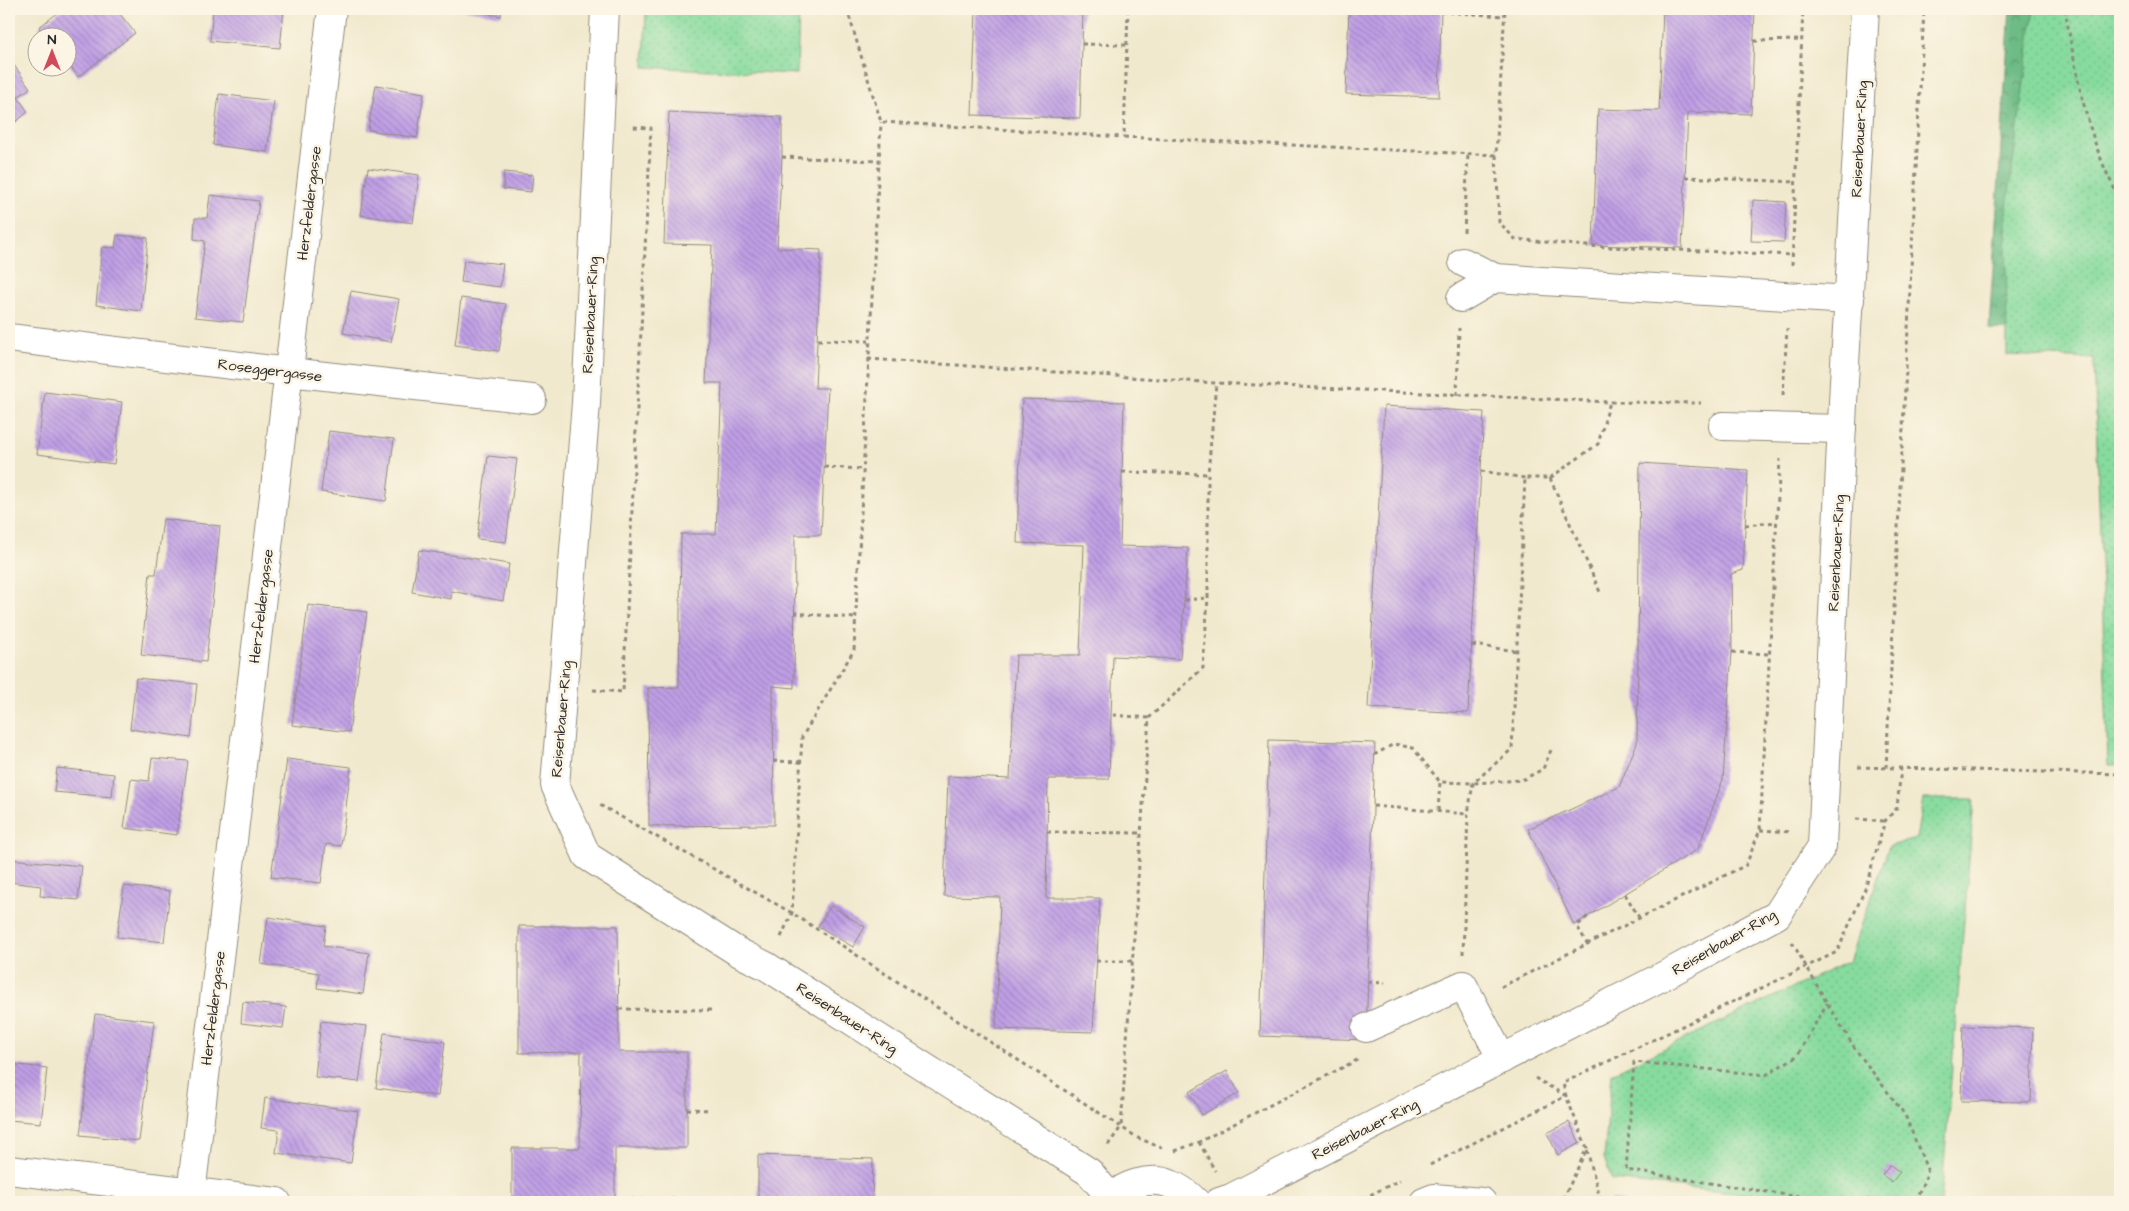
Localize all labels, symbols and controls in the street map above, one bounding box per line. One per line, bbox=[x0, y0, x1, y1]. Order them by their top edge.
north arrow bbox=[28, 28, 78, 78]
text: N bbox=[48, 30, 57, 50]
street label: Reisenbauer-Ring bbox=[1846, 80, 1874, 198]
street label: Herzfeldergasse bbox=[292, 145, 328, 261]
street label: Reisenbauer-Ring bbox=[577, 256, 605, 374]
street label: Roseggergasse bbox=[216, 354, 323, 388]
street label: Reisenbauer-Ring bbox=[1823, 494, 1851, 612]
street label: Herzfeldergasse bbox=[244, 548, 280, 664]
street label: Reisenbauer-Ring bbox=[546, 660, 578, 778]
street label: Reisenbauer-Ring bbox=[1668, 904, 1781, 982]
street label: Herzfeldergasse bbox=[196, 950, 232, 1066]
street label: Reisenbauer-Ring bbox=[791, 978, 902, 1060]
street label: Reisenbauer-Ring bbox=[1308, 1093, 1423, 1166]

